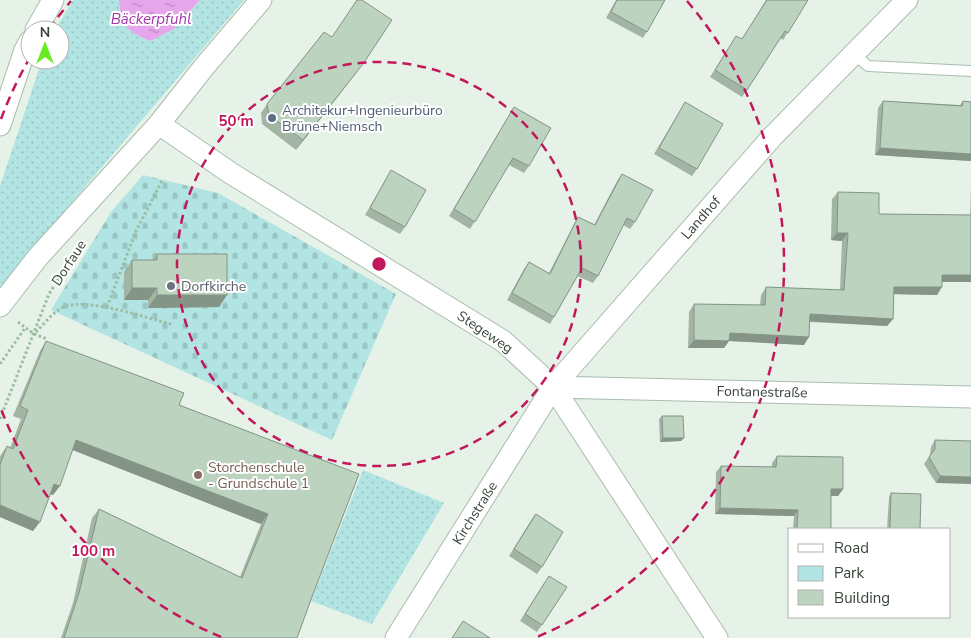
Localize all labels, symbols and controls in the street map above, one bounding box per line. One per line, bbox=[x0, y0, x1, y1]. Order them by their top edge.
water label: Bäckerpfuhl bbox=[111, 9, 191, 29]
north arrow bbox=[20, 20, 70, 70]
text: N bbox=[40, 23, 50, 42]
place label: Architekur+Ingenieurbüro Brüne+Niemsch bbox=[282, 101, 443, 136]
text: 50 m bbox=[218, 111, 254, 131]
marker: Architekur+Ingenieurbüro Brüne+Niemsch bbox=[266, 112, 278, 124]
street label: Landhof bbox=[677, 192, 725, 244]
street label: Dorfaue bbox=[47, 236, 91, 290]
centre of rings bbox=[370, 255, 388, 273]
place label: Dorfkirche bbox=[181, 277, 246, 296]
marker: Dorfkirche bbox=[165, 280, 177, 292]
street label: Stegeweg bbox=[453, 306, 517, 358]
street label: Fontanestraße bbox=[716, 382, 808, 402]
place label: Storchenschule - Grundschule 1 bbox=[208, 458, 309, 493]
marker: Storchenschule - Grundschule 1 bbox=[192, 469, 204, 481]
street label: Kirchstraße bbox=[448, 478, 502, 548]
legend bbox=[788, 528, 951, 618]
text: Road bbox=[834, 538, 869, 558]
text: 100 m bbox=[71, 541, 115, 561]
text: Park bbox=[834, 563, 864, 583]
text: Building bbox=[834, 588, 890, 608]

